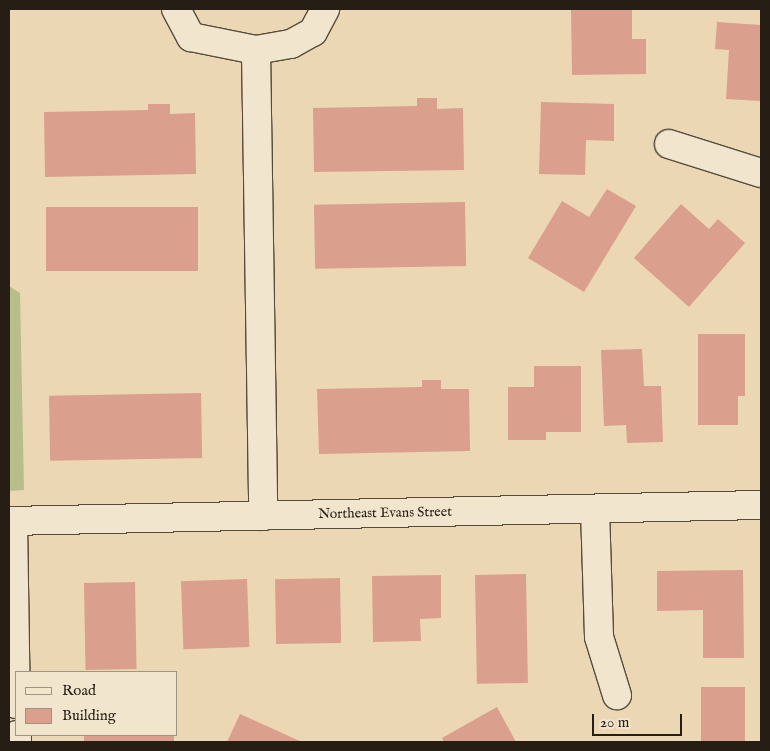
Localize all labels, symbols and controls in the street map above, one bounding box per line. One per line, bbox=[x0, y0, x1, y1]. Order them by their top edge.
street label: Northeast Evans Street bbox=[318, 503, 452, 523]
legend bbox=[15, 671, 178, 736]
text: Road bbox=[62, 681, 96, 700]
scale bar bbox=[595, 704, 685, 736]
text: Building bbox=[62, 706, 116, 725]
text: 20 m bbox=[600, 713, 629, 732]

